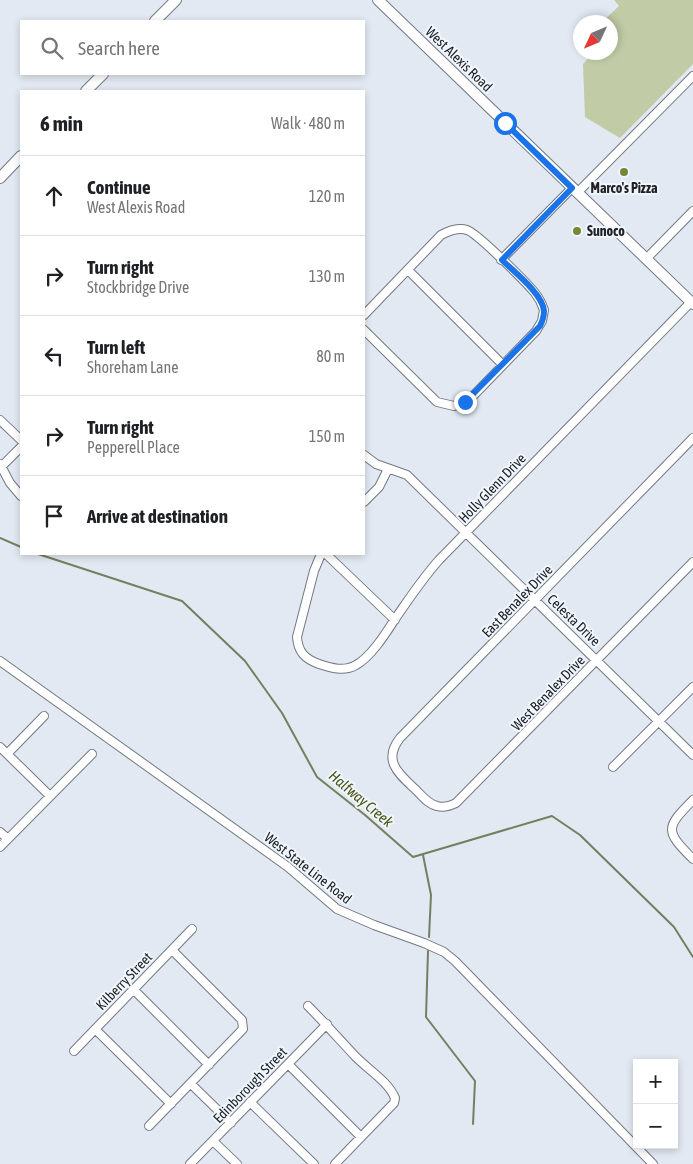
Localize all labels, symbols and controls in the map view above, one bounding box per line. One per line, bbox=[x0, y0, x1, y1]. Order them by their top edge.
north arrow bbox=[573, 15, 618, 60]
search box bbox=[20, 20, 365, 75]
street label: West Alexis Road bbox=[422, 23, 496, 95]
icon: search bbox=[38, 34, 66, 62]
text: Search here bbox=[78, 37, 160, 59]
text: 6 min bbox=[40, 111, 83, 135]
route start bbox=[494, 112, 517, 135]
text: Walk · 480 m bbox=[271, 114, 345, 132]
marker: Marco's Pizza bbox=[618, 166, 630, 178]
text: Continue bbox=[87, 176, 151, 198]
place label: Marco's Pizza bbox=[591, 180, 658, 196]
icon: ahead bbox=[40, 182, 68, 210]
text: 120 m bbox=[309, 187, 345, 205]
text: West Alexis Road bbox=[87, 198, 185, 216]
place label: Sunoco bbox=[587, 223, 625, 239]
marker: Sunoco bbox=[571, 225, 583, 237]
text: Turn right bbox=[87, 256, 154, 278]
icon: right bbox=[40, 262, 68, 290]
text: 130 m bbox=[309, 267, 345, 285]
text: Stockbridge Drive bbox=[87, 278, 189, 296]
text: Turn left bbox=[87, 336, 145, 358]
icon: left bbox=[40, 342, 68, 370]
text: 80 m bbox=[316, 347, 345, 365]
text: Shoreham Lane bbox=[87, 358, 179, 376]
route end bbox=[454, 391, 477, 414]
text: Turn right bbox=[87, 416, 154, 438]
icon: right bbox=[40, 422, 68, 450]
text: 150 m bbox=[309, 427, 345, 445]
text: Pepperell Place bbox=[87, 438, 180, 456]
street label: Holly Glenn Drive bbox=[455, 450, 529, 526]
icon: arrive bbox=[40, 502, 68, 530]
text: Arrive at destination bbox=[87, 505, 228, 527]
street label: East Benalex Drive bbox=[479, 562, 555, 640]
street label: Celesta Drive bbox=[544, 591, 604, 649]
street label: West Benalex Drive bbox=[508, 652, 588, 734]
water label: Halfway Creek bbox=[326, 767, 397, 831]
street label: West State Line Road bbox=[261, 829, 355, 907]
street label: Kilberry Street bbox=[93, 949, 155, 1013]
street label: Edinborough Street bbox=[210, 1044, 290, 1126]
map controls bbox=[633, 1059, 678, 1149]
button: + bbox=[633, 1059, 678, 1104]
button: − bbox=[633, 1104, 678, 1149]

